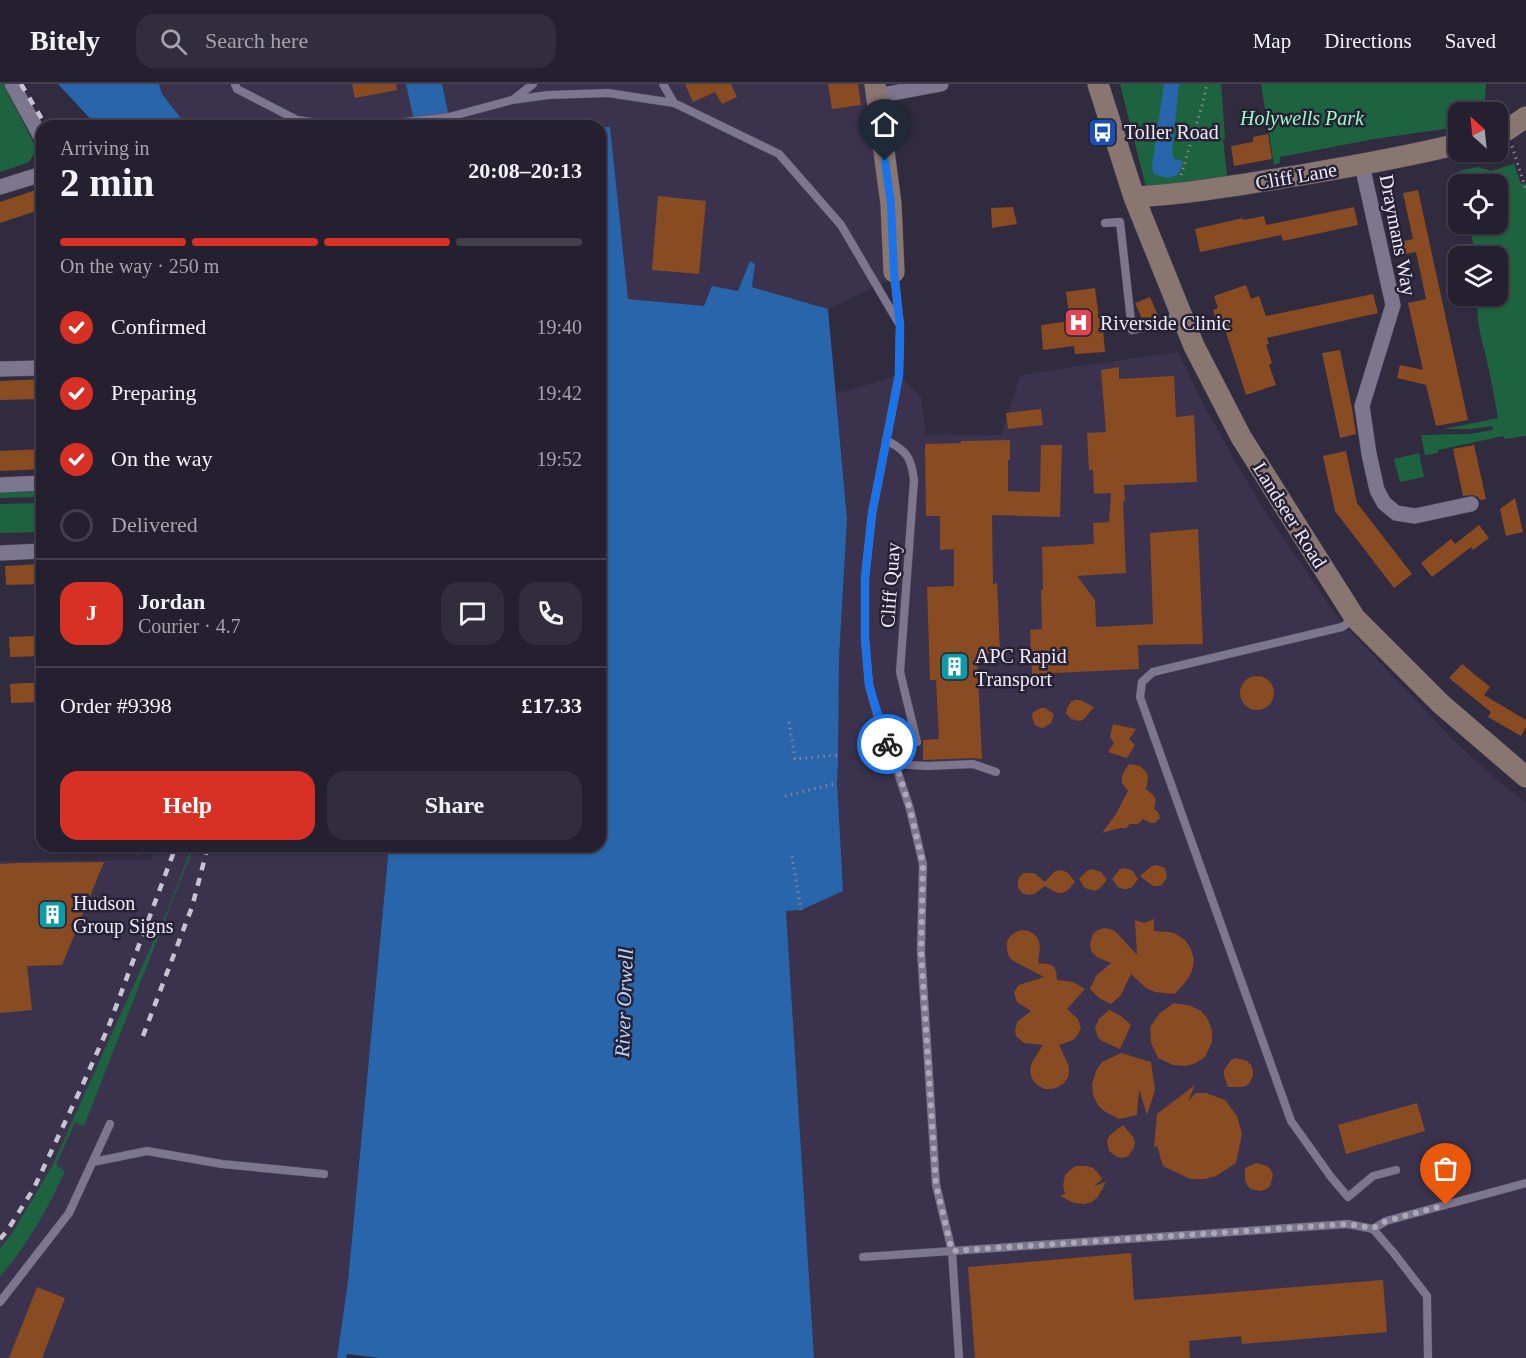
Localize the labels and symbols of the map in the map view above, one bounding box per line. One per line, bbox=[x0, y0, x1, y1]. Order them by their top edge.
pin bbox=[859, 99, 910, 161]
north arrow bbox=[1448, 102, 1508, 162]
park label: Holywells Park bbox=[1239, 107, 1365, 130]
bus stop icon: Toller Road bbox=[1087, 116, 1119, 148]
place label: Toller Road bbox=[1124, 121, 1219, 143]
street label: Cliff Lane bbox=[1254, 158, 1339, 194]
street label: Draymans Way bbox=[1374, 173, 1421, 298]
hospital icon: Riverside Clinic bbox=[1063, 307, 1095, 339]
place label: Riverside Clinic bbox=[1100, 312, 1231, 334]
street label: Landseer Road bbox=[1249, 458, 1331, 572]
street label: Cliff Quay bbox=[876, 541, 905, 629]
place label: APC Rapid Transport bbox=[975, 645, 1067, 691]
building icon: APC Rapid Transport bbox=[938, 651, 970, 683]
courier bbox=[857, 714, 917, 774]
place label: Hudson Group Signs bbox=[73, 892, 174, 938]
building icon: Hudson Group Signs bbox=[36, 898, 68, 930]
water label: River Orwell bbox=[610, 948, 638, 1059]
pin bbox=[1420, 1143, 1471, 1205]

